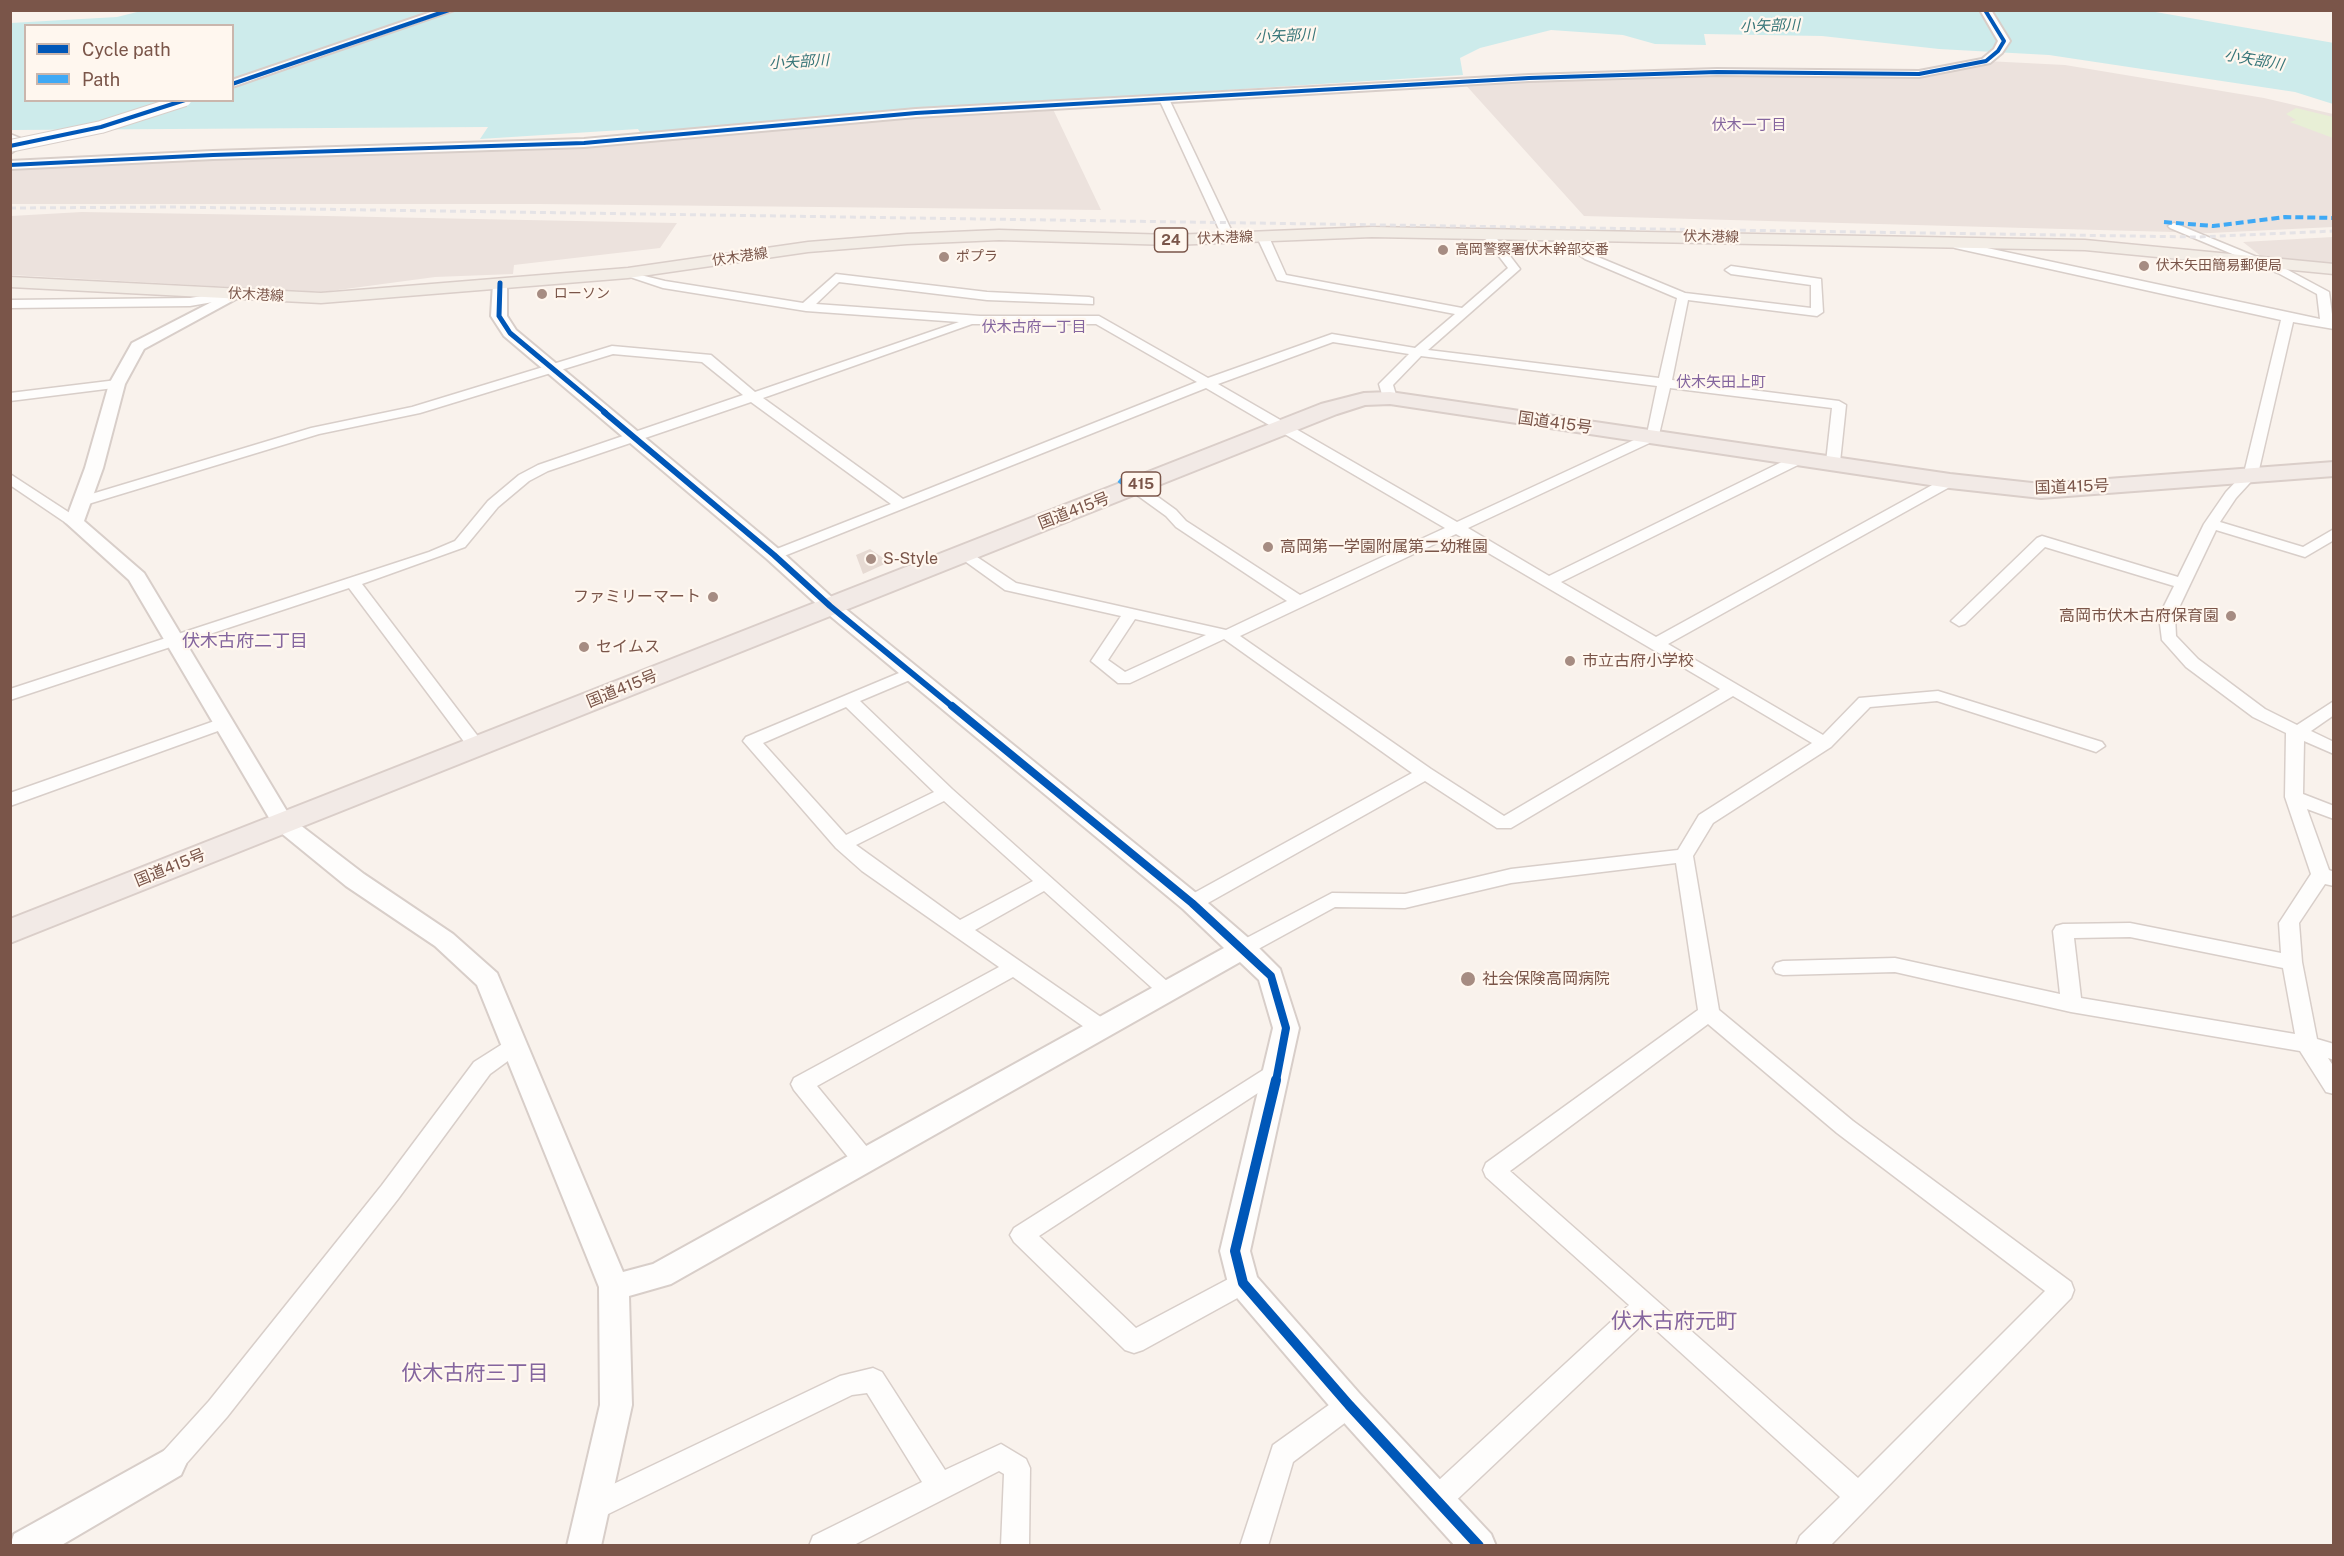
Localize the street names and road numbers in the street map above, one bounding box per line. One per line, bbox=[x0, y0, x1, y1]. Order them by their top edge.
road number: 24 bbox=[1154, 228, 1188, 252]
street label: 伏木港線 bbox=[1683, 228, 1739, 246]
street label: 伏木港線 bbox=[1197, 229, 1253, 247]
street label: 伏木港線 bbox=[711, 245, 769, 269]
street label: 伏木港線 bbox=[228, 285, 284, 305]
street label: 国道415号 bbox=[1517, 408, 1593, 438]
road number: 415 bbox=[1122, 472, 1160, 496]
street label: 国道415号 bbox=[2034, 476, 2110, 498]
street label: 国道415号 bbox=[1036, 489, 1112, 533]
street label: 国道415号 bbox=[584, 666, 660, 712]
street label: 国道415号 bbox=[132, 845, 208, 891]

